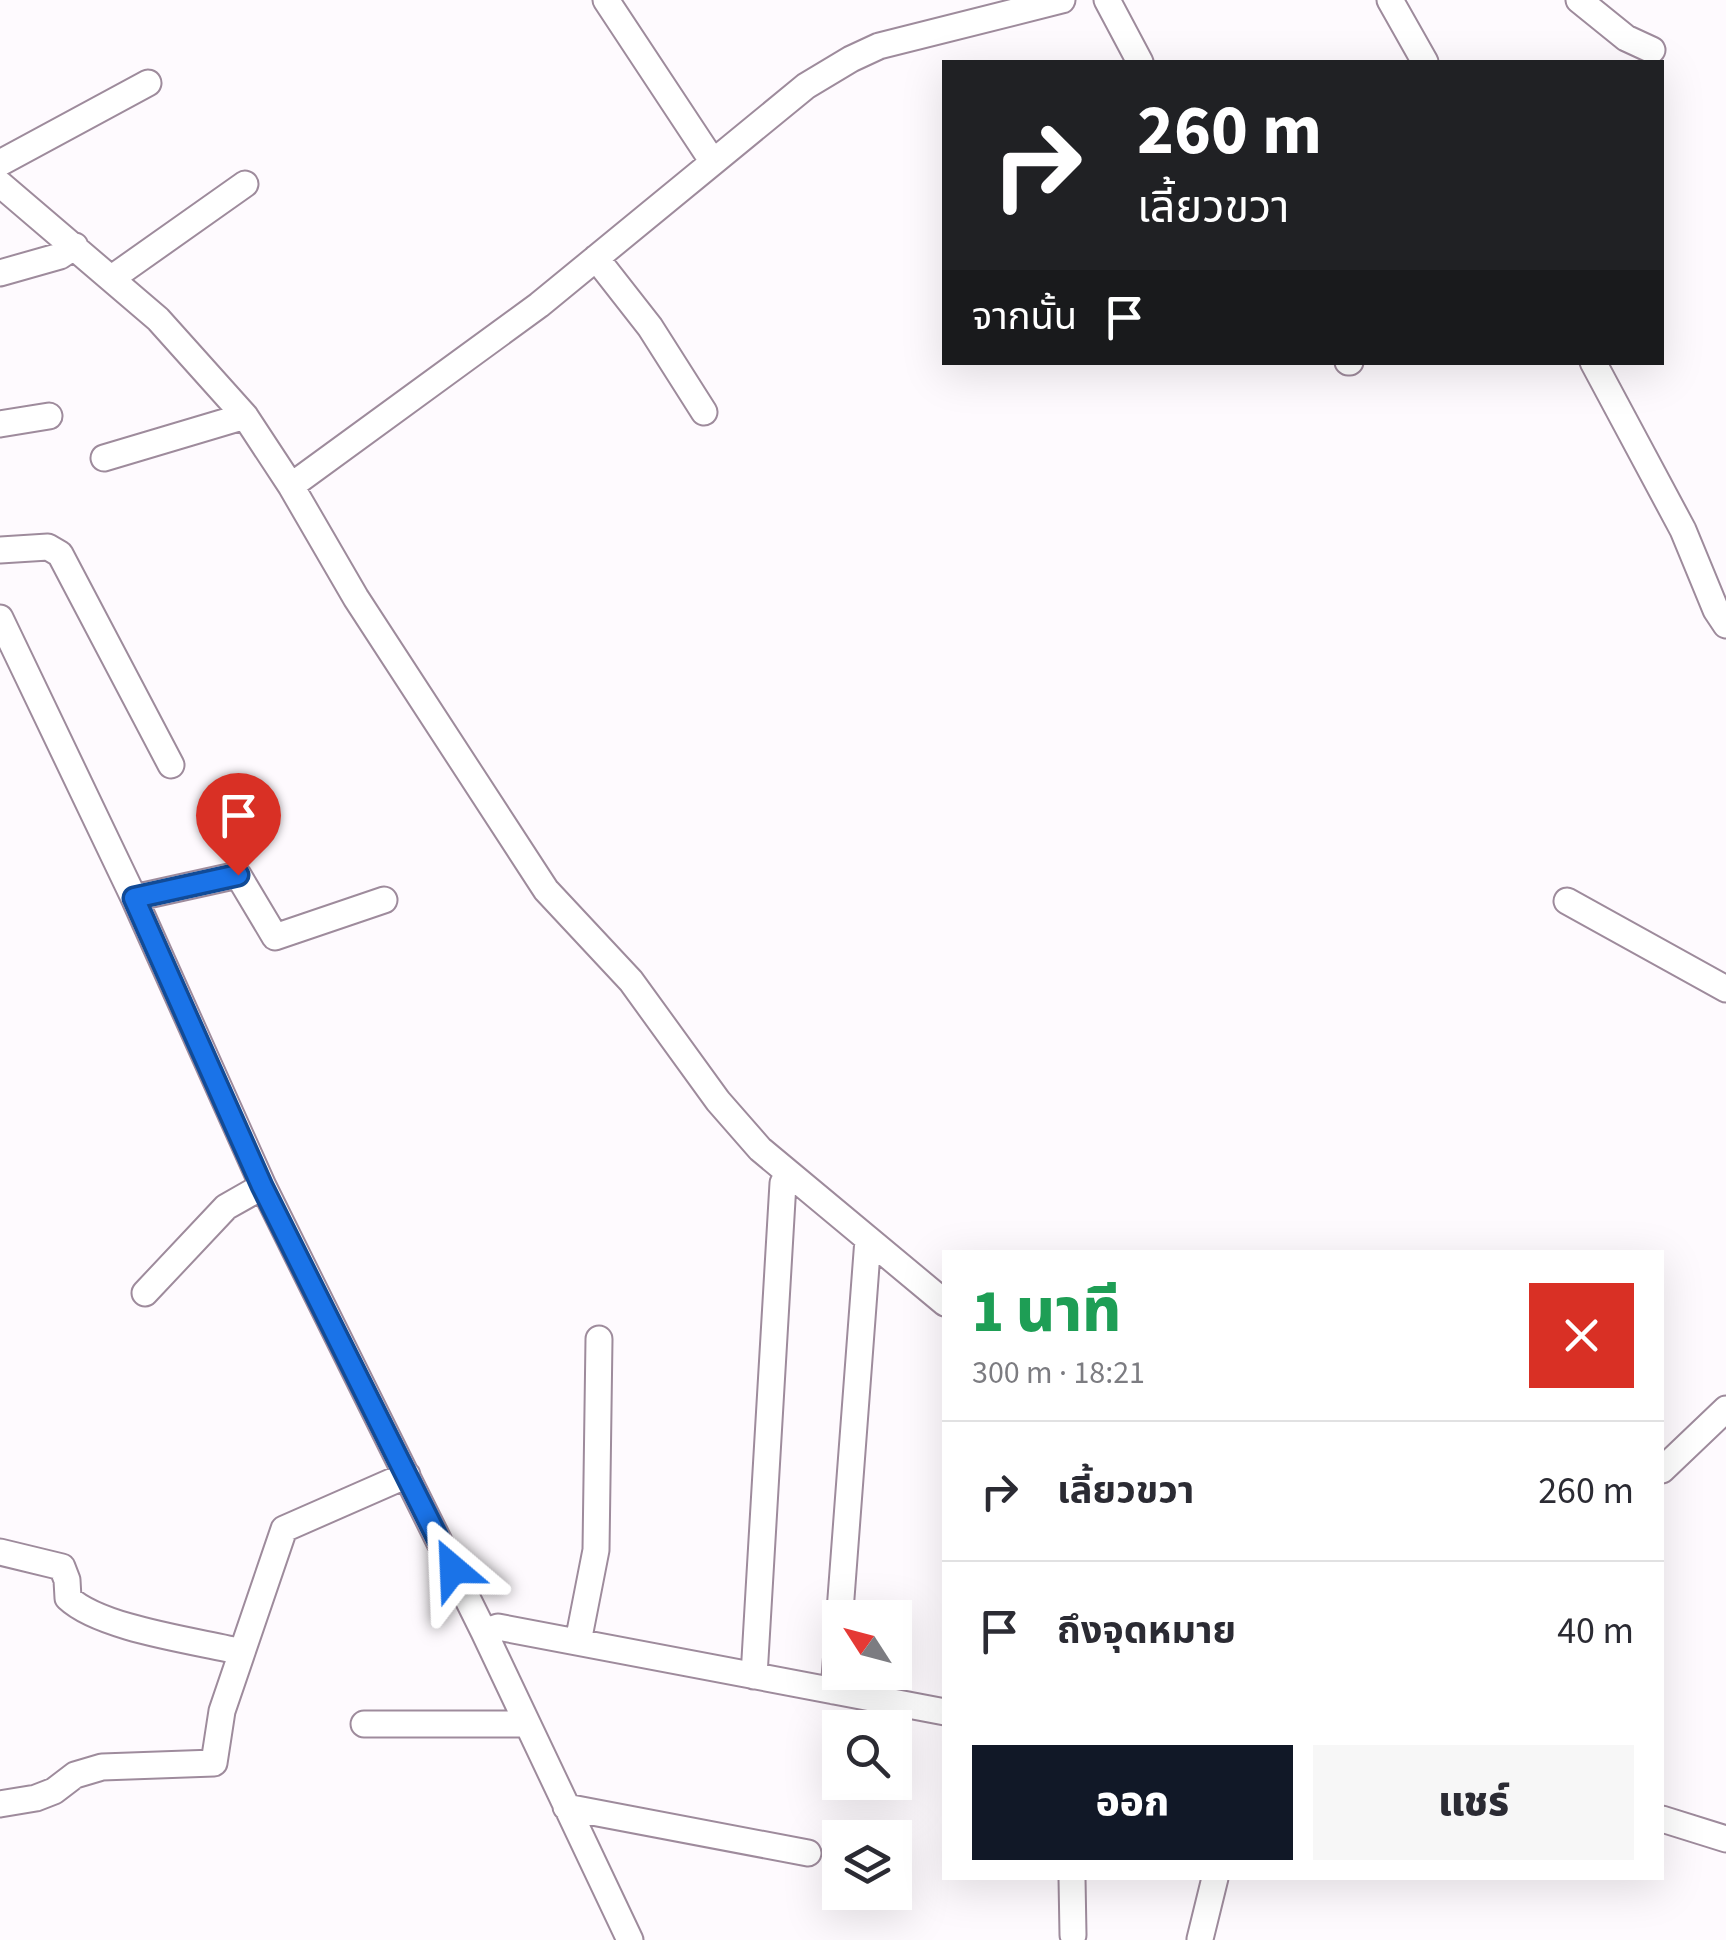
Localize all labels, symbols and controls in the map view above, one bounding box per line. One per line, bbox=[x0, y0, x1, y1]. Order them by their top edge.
text: 260 m bbox=[1137, 81, 1322, 181]
icon: right bbox=[972, 100, 1102, 230]
text: เลี้ยวขวา bbox=[1137, 176, 1289, 240]
text: จากนั้น bbox=[972, 290, 1077, 344]
icon: arrive bbox=[1097, 290, 1152, 345]
pin bbox=[196, 773, 281, 876]
icon: arrive bbox=[211, 788, 266, 843]
text: 1 นาที bbox=[972, 1270, 1121, 1355]
button: close bbox=[1529, 1283, 1634, 1388]
text: 300 m · 18:21 bbox=[972, 1350, 1145, 1396]
icon: right bbox=[972, 1464, 1027, 1519]
text: เลี้ยวขวา bbox=[1057, 1464, 1194, 1518]
text: 260 m bbox=[1538, 1464, 1634, 1518]
position arrow bbox=[401, 1517, 505, 1621]
north arrow bbox=[822, 1600, 912, 1690]
map controls bbox=[822, 1600, 912, 1910]
icon: arrive bbox=[972, 1604, 1027, 1659]
text: ถึงจุดหมาย bbox=[1057, 1604, 1236, 1658]
text: 40 m bbox=[1557, 1604, 1634, 1658]
button: search bbox=[822, 1710, 912, 1800]
button: ออก bbox=[972, 1745, 1293, 1860]
button: แชร์ bbox=[1313, 1745, 1634, 1860]
button: layers bbox=[822, 1820, 912, 1910]

